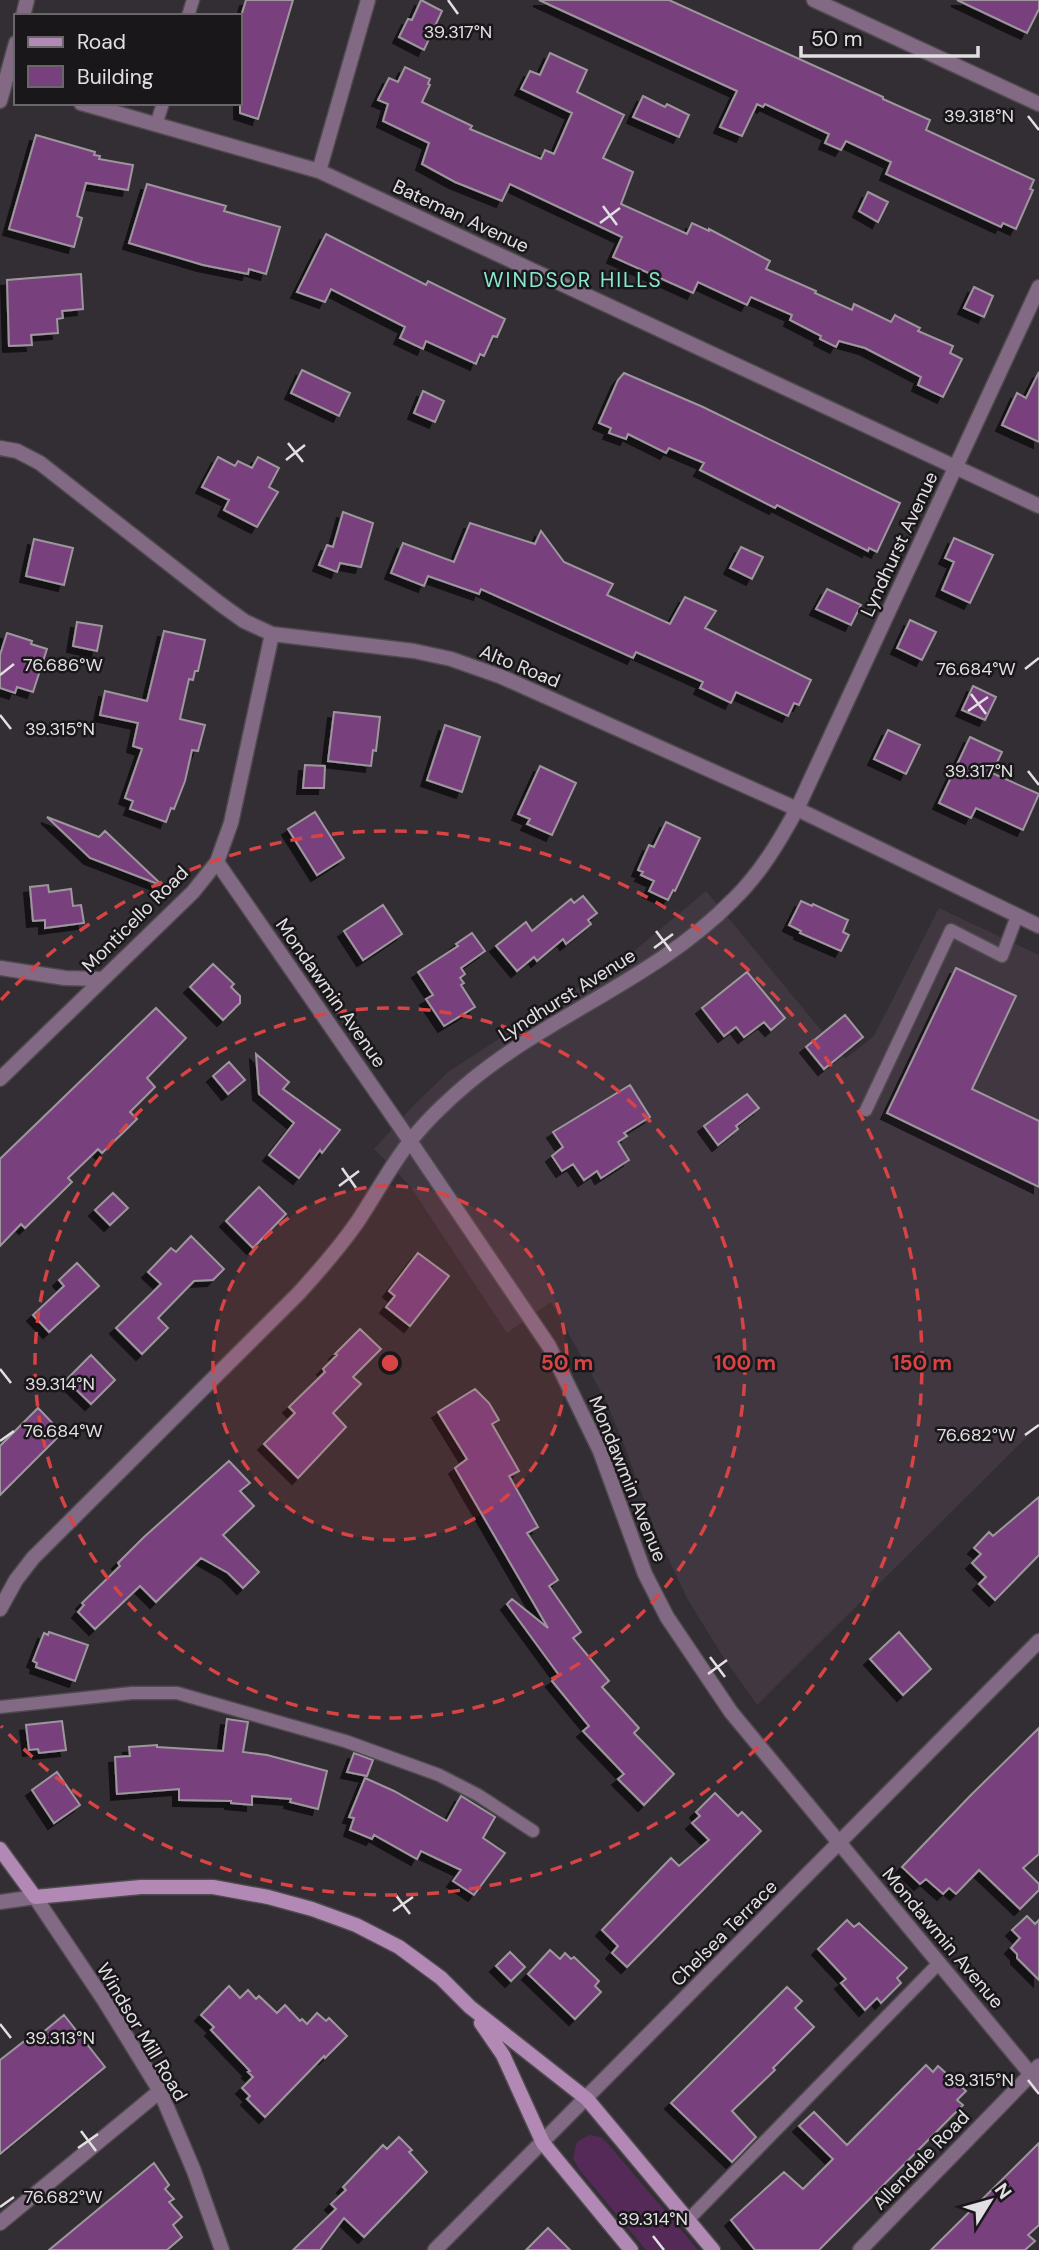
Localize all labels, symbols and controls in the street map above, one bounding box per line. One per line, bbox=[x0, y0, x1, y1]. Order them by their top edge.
legend bbox=[14, 14, 242, 105]
scale bar bbox=[801, 14, 978, 58]
text: 39.317°N bbox=[424, 20, 492, 44]
text: 50 m bbox=[811, 25, 862, 53]
text: Road bbox=[77, 28, 126, 56]
text: Building bbox=[77, 63, 154, 91]
text: 39.318°N bbox=[944, 104, 1014, 128]
street label: Bateman Avenue bbox=[389, 174, 533, 258]
district label: WINDSOR HILLS bbox=[483, 266, 663, 294]
street label: Lyndhurst Avenue bbox=[854, 467, 944, 621]
street label: Alto Road bbox=[476, 639, 564, 693]
text: 76.686°W bbox=[23, 653, 103, 677]
text: 76.684°W bbox=[936, 657, 1016, 681]
text: 39.315°N bbox=[25, 717, 95, 741]
text: 39.317°N bbox=[945, 759, 1013, 783]
street label: Monticello Road bbox=[76, 860, 194, 978]
street label: Mondawmin Avenue bbox=[270, 913, 392, 1073]
street label: Lyndhurst Avenue bbox=[494, 943, 640, 1047]
text: 50 m bbox=[541, 1349, 593, 1377]
text: 100 m bbox=[714, 1349, 776, 1377]
text: 150 m bbox=[892, 1349, 952, 1377]
centre of rings bbox=[378, 1351, 402, 1375]
text: 39.314°N bbox=[25, 1372, 95, 1396]
street label: Mondawmin Avenue bbox=[583, 1392, 673, 1566]
text: 76.684°W bbox=[23, 1419, 103, 1443]
text: 76.682°W bbox=[937, 1423, 1015, 1447]
street label: Mondawmin Avenue bbox=[877, 1862, 1009, 2014]
street label: Chelsea Terrace bbox=[665, 1874, 783, 1992]
street label: Windsor Mill Road bbox=[91, 1958, 193, 2106]
text: 39.313°N bbox=[25, 2026, 95, 2050]
text: 39.315°N bbox=[944, 2068, 1014, 2092]
street label: Allendale Road bbox=[867, 2105, 975, 2215]
north arrow bbox=[955, 2166, 1025, 2236]
text: N bbox=[989, 2178, 1017, 2204]
text: 76.682°W bbox=[24, 2185, 102, 2209]
text: 39.314°N bbox=[618, 2207, 688, 2231]

